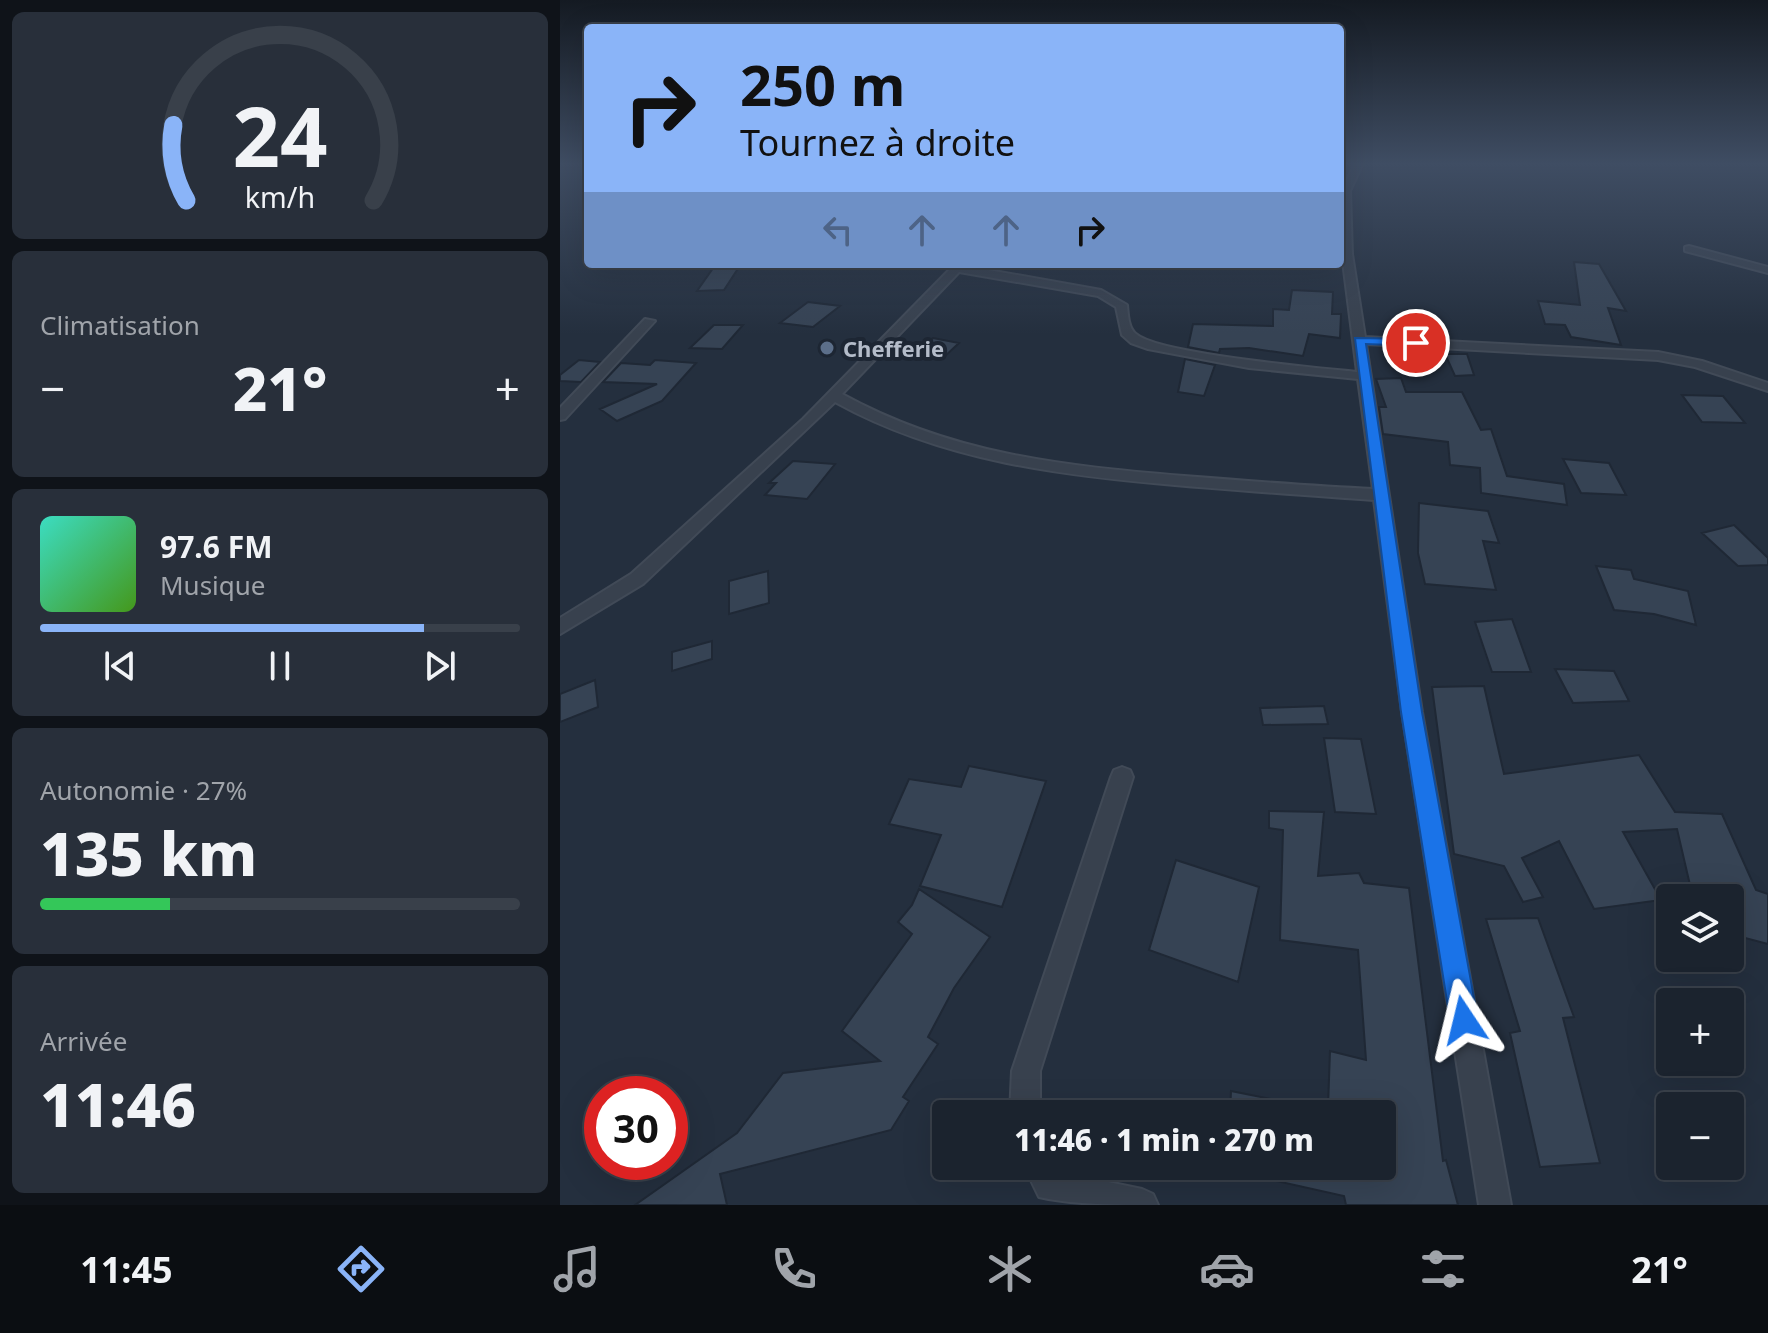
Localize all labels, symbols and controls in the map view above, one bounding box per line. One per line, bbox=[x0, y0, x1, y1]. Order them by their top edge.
text: 250 m bbox=[740, 46, 905, 122]
icon: right bbox=[608, 56, 712, 160]
text: 24 bbox=[232, 78, 328, 191]
text: Tournez à droite bbox=[740, 118, 1015, 167]
text: km/h bbox=[245, 177, 315, 216]
icon: left bbox=[816, 208, 860, 252]
icon: ahead bbox=[900, 208, 944, 252]
icon: ahead bbox=[984, 208, 1028, 252]
icon: right bbox=[1068, 208, 1112, 252]
text: Climatisation bbox=[40, 307, 200, 343]
pin bbox=[1382, 309, 1450, 377]
icon: arrive bbox=[1394, 321, 1438, 365]
place label: Chefferie bbox=[843, 333, 944, 363]
marker: Chefferie bbox=[818, 339, 836, 357]
text: 21° bbox=[233, 347, 327, 429]
text: − bbox=[40, 358, 65, 418]
text: + bbox=[495, 358, 520, 418]
text: 97.6 FM bbox=[160, 526, 272, 567]
text: Musique bbox=[160, 567, 266, 603]
icon: previous bbox=[98, 644, 142, 688]
icon: pause bbox=[258, 644, 302, 688]
icon: next bbox=[418, 644, 462, 688]
text: Autonomie · 27% bbox=[40, 772, 247, 808]
text: 135 km bbox=[40, 812, 257, 894]
map controls bbox=[1656, 884, 1744, 1180]
button: layers bbox=[1656, 884, 1744, 972]
position arrow bbox=[1422, 978, 1506, 1062]
button: + bbox=[1656, 988, 1744, 1076]
text: Arrivée bbox=[40, 1023, 127, 1059]
text: 11:46 bbox=[40, 1063, 196, 1145]
speed limit sign: 30 bbox=[584, 1076, 688, 1180]
button: − bbox=[1656, 1092, 1744, 1180]
text: 11:46 · 1 min · 270 m bbox=[1014, 1119, 1314, 1160]
icon: directions bbox=[333, 1241, 389, 1297]
icon: music bbox=[549, 1241, 605, 1297]
icon: phone bbox=[766, 1241, 822, 1297]
icon: climate bbox=[982, 1241, 1038, 1297]
icon: car bbox=[1199, 1241, 1255, 1297]
icon: filters bbox=[1415, 1241, 1471, 1297]
text: 11:45 bbox=[80, 1245, 173, 1294]
text: 21° bbox=[1631, 1245, 1688, 1294]

